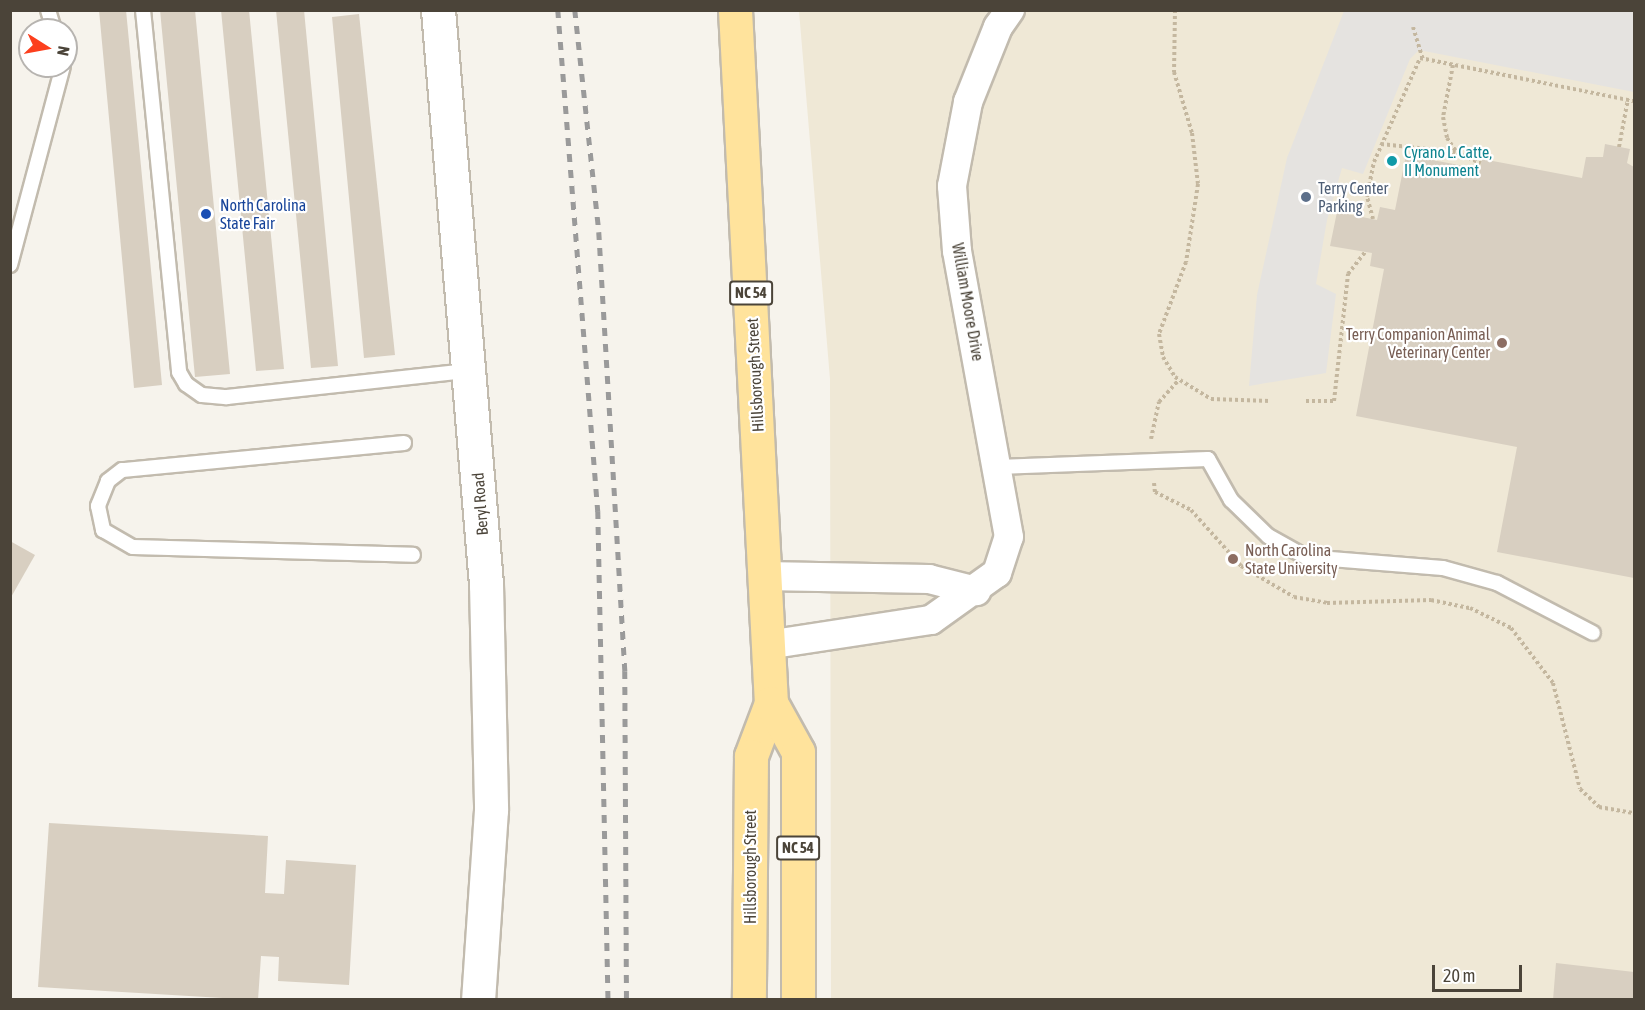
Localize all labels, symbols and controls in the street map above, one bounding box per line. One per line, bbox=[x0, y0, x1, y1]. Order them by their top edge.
north arrow bbox=[18, 18, 78, 78]
text: N bbox=[54, 45, 73, 57]
place label: Cyrano L. Catte, II Monument bbox=[1404, 142, 1492, 180]
marker: Cyrano L. Catte, II Monument bbox=[1385, 154, 1399, 168]
place label: Terry Center Parking bbox=[1318, 178, 1388, 216]
marker: Terry Center Parking bbox=[1299, 190, 1313, 204]
place label: North Carolina State Fair bbox=[220, 195, 306, 233]
marker: North Carolina State Fair bbox=[197, 205, 215, 223]
street label: William Moore Drive bbox=[948, 241, 988, 363]
road number: NC 54 bbox=[728, 281, 774, 305]
street label: Hillsborough Street bbox=[742, 318, 768, 432]
place label: Terry Companion Animal Veterinary Center bbox=[1346, 324, 1490, 362]
marker: Terry Companion Animal Veterinary Center bbox=[1495, 336, 1509, 350]
street label: Beryl Road bbox=[468, 472, 492, 536]
place label: North Carolina State University bbox=[1245, 540, 1337, 578]
marker: North Carolina State University bbox=[1226, 552, 1240, 566]
street label: Hillsborough Street bbox=[740, 810, 760, 924]
road number: NC 54 bbox=[776, 836, 820, 860]
scale bar bbox=[1435, 953, 1525, 991]
text: 20 m bbox=[1443, 965, 1475, 986]

